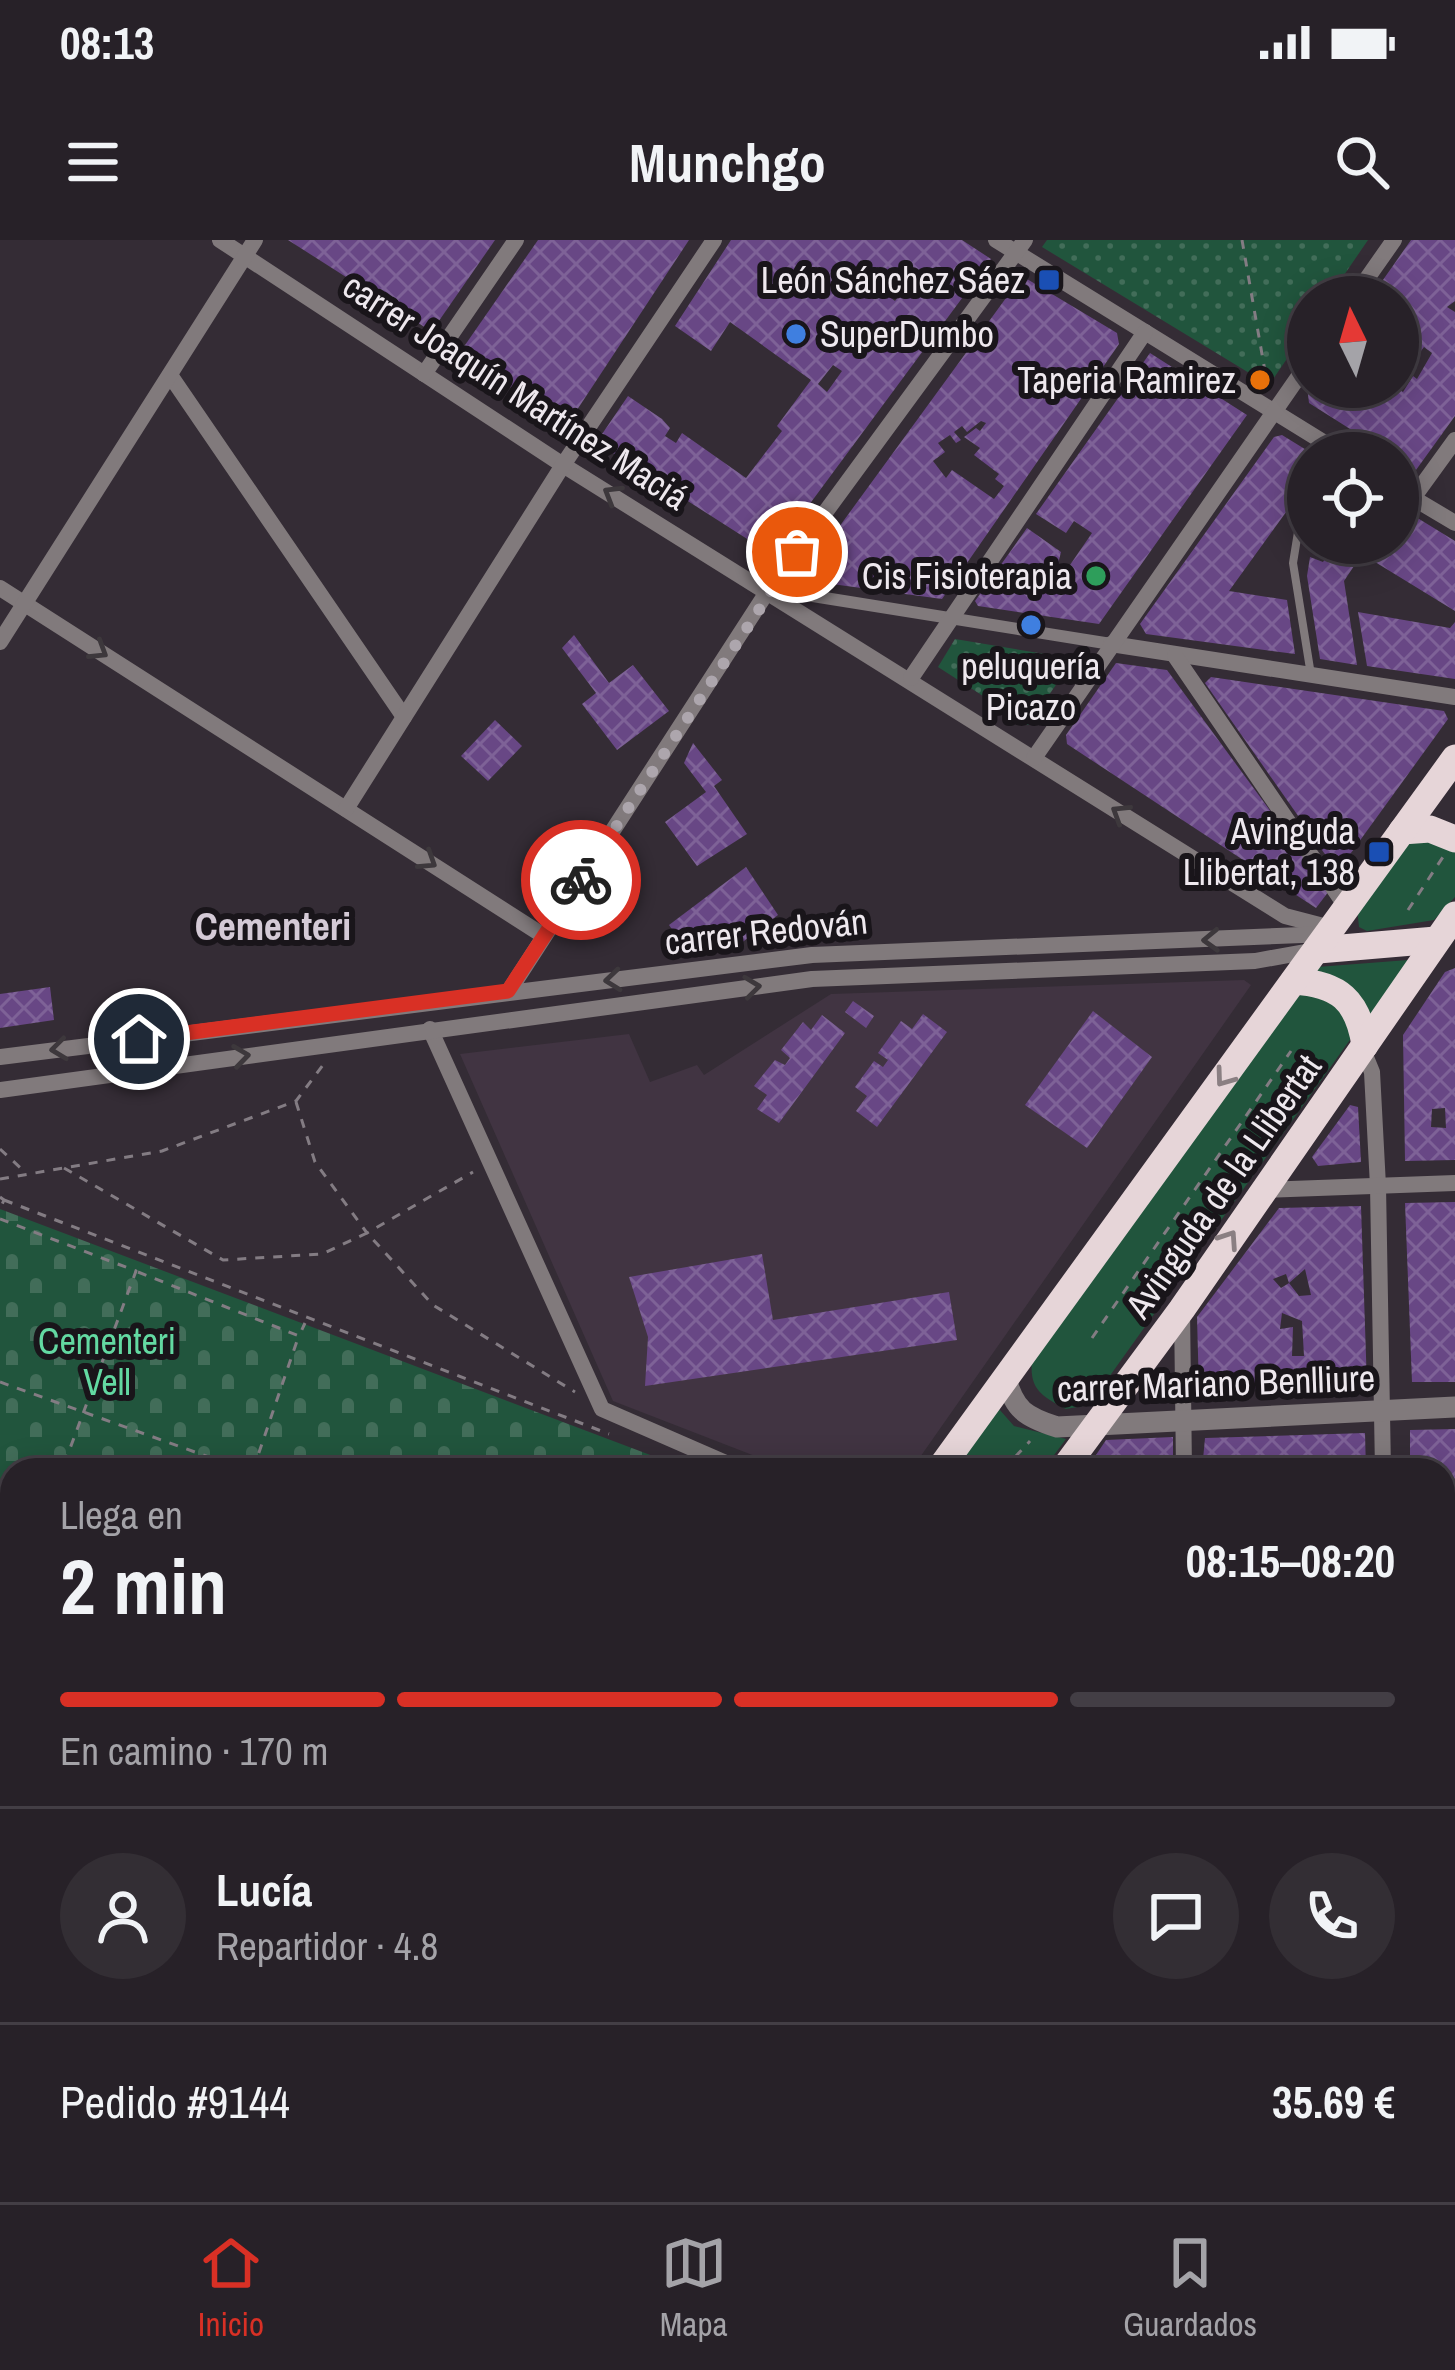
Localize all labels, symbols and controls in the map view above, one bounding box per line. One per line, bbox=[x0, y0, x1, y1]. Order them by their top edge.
text: 08:13 bbox=[60, 12, 154, 73]
text: Munchgo bbox=[629, 126, 826, 199]
icon: menu bbox=[60, 129, 126, 195]
icon: search bbox=[1329, 129, 1395, 195]
place label: León Sánchez Sáez bbox=[761, 256, 1025, 304]
street label: carrer Joaquín Martínez Maciá bbox=[334, 261, 698, 521]
marker: León Sánchez Sáez bbox=[1036, 267, 1062, 293]
north arrow bbox=[1287, 276, 1419, 408]
map controls bbox=[1287, 276, 1419, 564]
place label: SuperDumbo bbox=[820, 310, 994, 358]
marker: SuperDumbo bbox=[783, 321, 809, 347]
place label: Taperia Ramirez bbox=[1017, 356, 1236, 404]
marker: Taperia Ramirez bbox=[1247, 367, 1273, 393]
button: locate bbox=[1287, 432, 1419, 564]
one-way arrow bbox=[603, 486, 625, 509]
pin bbox=[746, 501, 848, 603]
icon: bag bbox=[764, 519, 830, 585]
place label: Cis Fisioterapia bbox=[862, 552, 1072, 600]
marker: Cis Fisioterapia bbox=[1083, 563, 1109, 589]
marker: peluquería Picazo bbox=[1018, 612, 1044, 638]
one-way arrow bbox=[85, 637, 107, 659]
place label: peluquería Picazo bbox=[961, 642, 1101, 731]
one-way arrow bbox=[1111, 804, 1133, 827]
place label: Avinguda Llibertat, 138 bbox=[1183, 807, 1355, 896]
courier bbox=[521, 820, 641, 940]
marker: Avinguda Llibertat, 138 bbox=[1366, 839, 1392, 865]
one-way arrow bbox=[414, 847, 436, 869]
icon: bike bbox=[548, 847, 614, 913]
street label: carrer Redován bbox=[662, 896, 870, 966]
district label: Cementeri bbox=[195, 900, 351, 952]
one-way arrow bbox=[1201, 927, 1220, 953]
one-way arrow bbox=[603, 967, 622, 993]
one-way arrow bbox=[742, 974, 762, 1000]
pin bbox=[88, 988, 190, 1090]
icon: home bbox=[106, 1006, 172, 1072]
one-way arrow bbox=[49, 1036, 69, 1062]
one-way arrow bbox=[231, 1044, 250, 1070]
street label: Avinguda de la Llibertat bbox=[1113, 1045, 1332, 1328]
one-way arrow bbox=[1216, 1065, 1238, 1086]
one-way arrow bbox=[1215, 1230, 1237, 1252]
park label: Cementeri Vell bbox=[38, 1317, 176, 1406]
street label: carrer Mariano Benlliure bbox=[1056, 1353, 1376, 1413]
text: Llega en bbox=[60, 1489, 183, 1541]
text: 08:15–08:20 bbox=[1186, 1530, 1395, 1591]
text: 2 min bbox=[60, 1533, 227, 1638]
text: En camino · 170 m bbox=[60, 1725, 328, 1777]
button: person bbox=[60, 1853, 186, 1979]
button: chat bbox=[1113, 1853, 1239, 1979]
button: phone bbox=[1269, 1853, 1395, 1979]
text: Lucía bbox=[216, 1859, 312, 1920]
text: Repartidor · 4.8 bbox=[216, 1920, 438, 1972]
text: Pedido #9144 bbox=[60, 2071, 290, 2132]
text: 35.69 € bbox=[1272, 2071, 1395, 2132]
tab: Inicio bbox=[198, 2230, 264, 2346]
tab: Mapa bbox=[660, 2230, 727, 2346]
tab: Guardados bbox=[1123, 2230, 1257, 2346]

